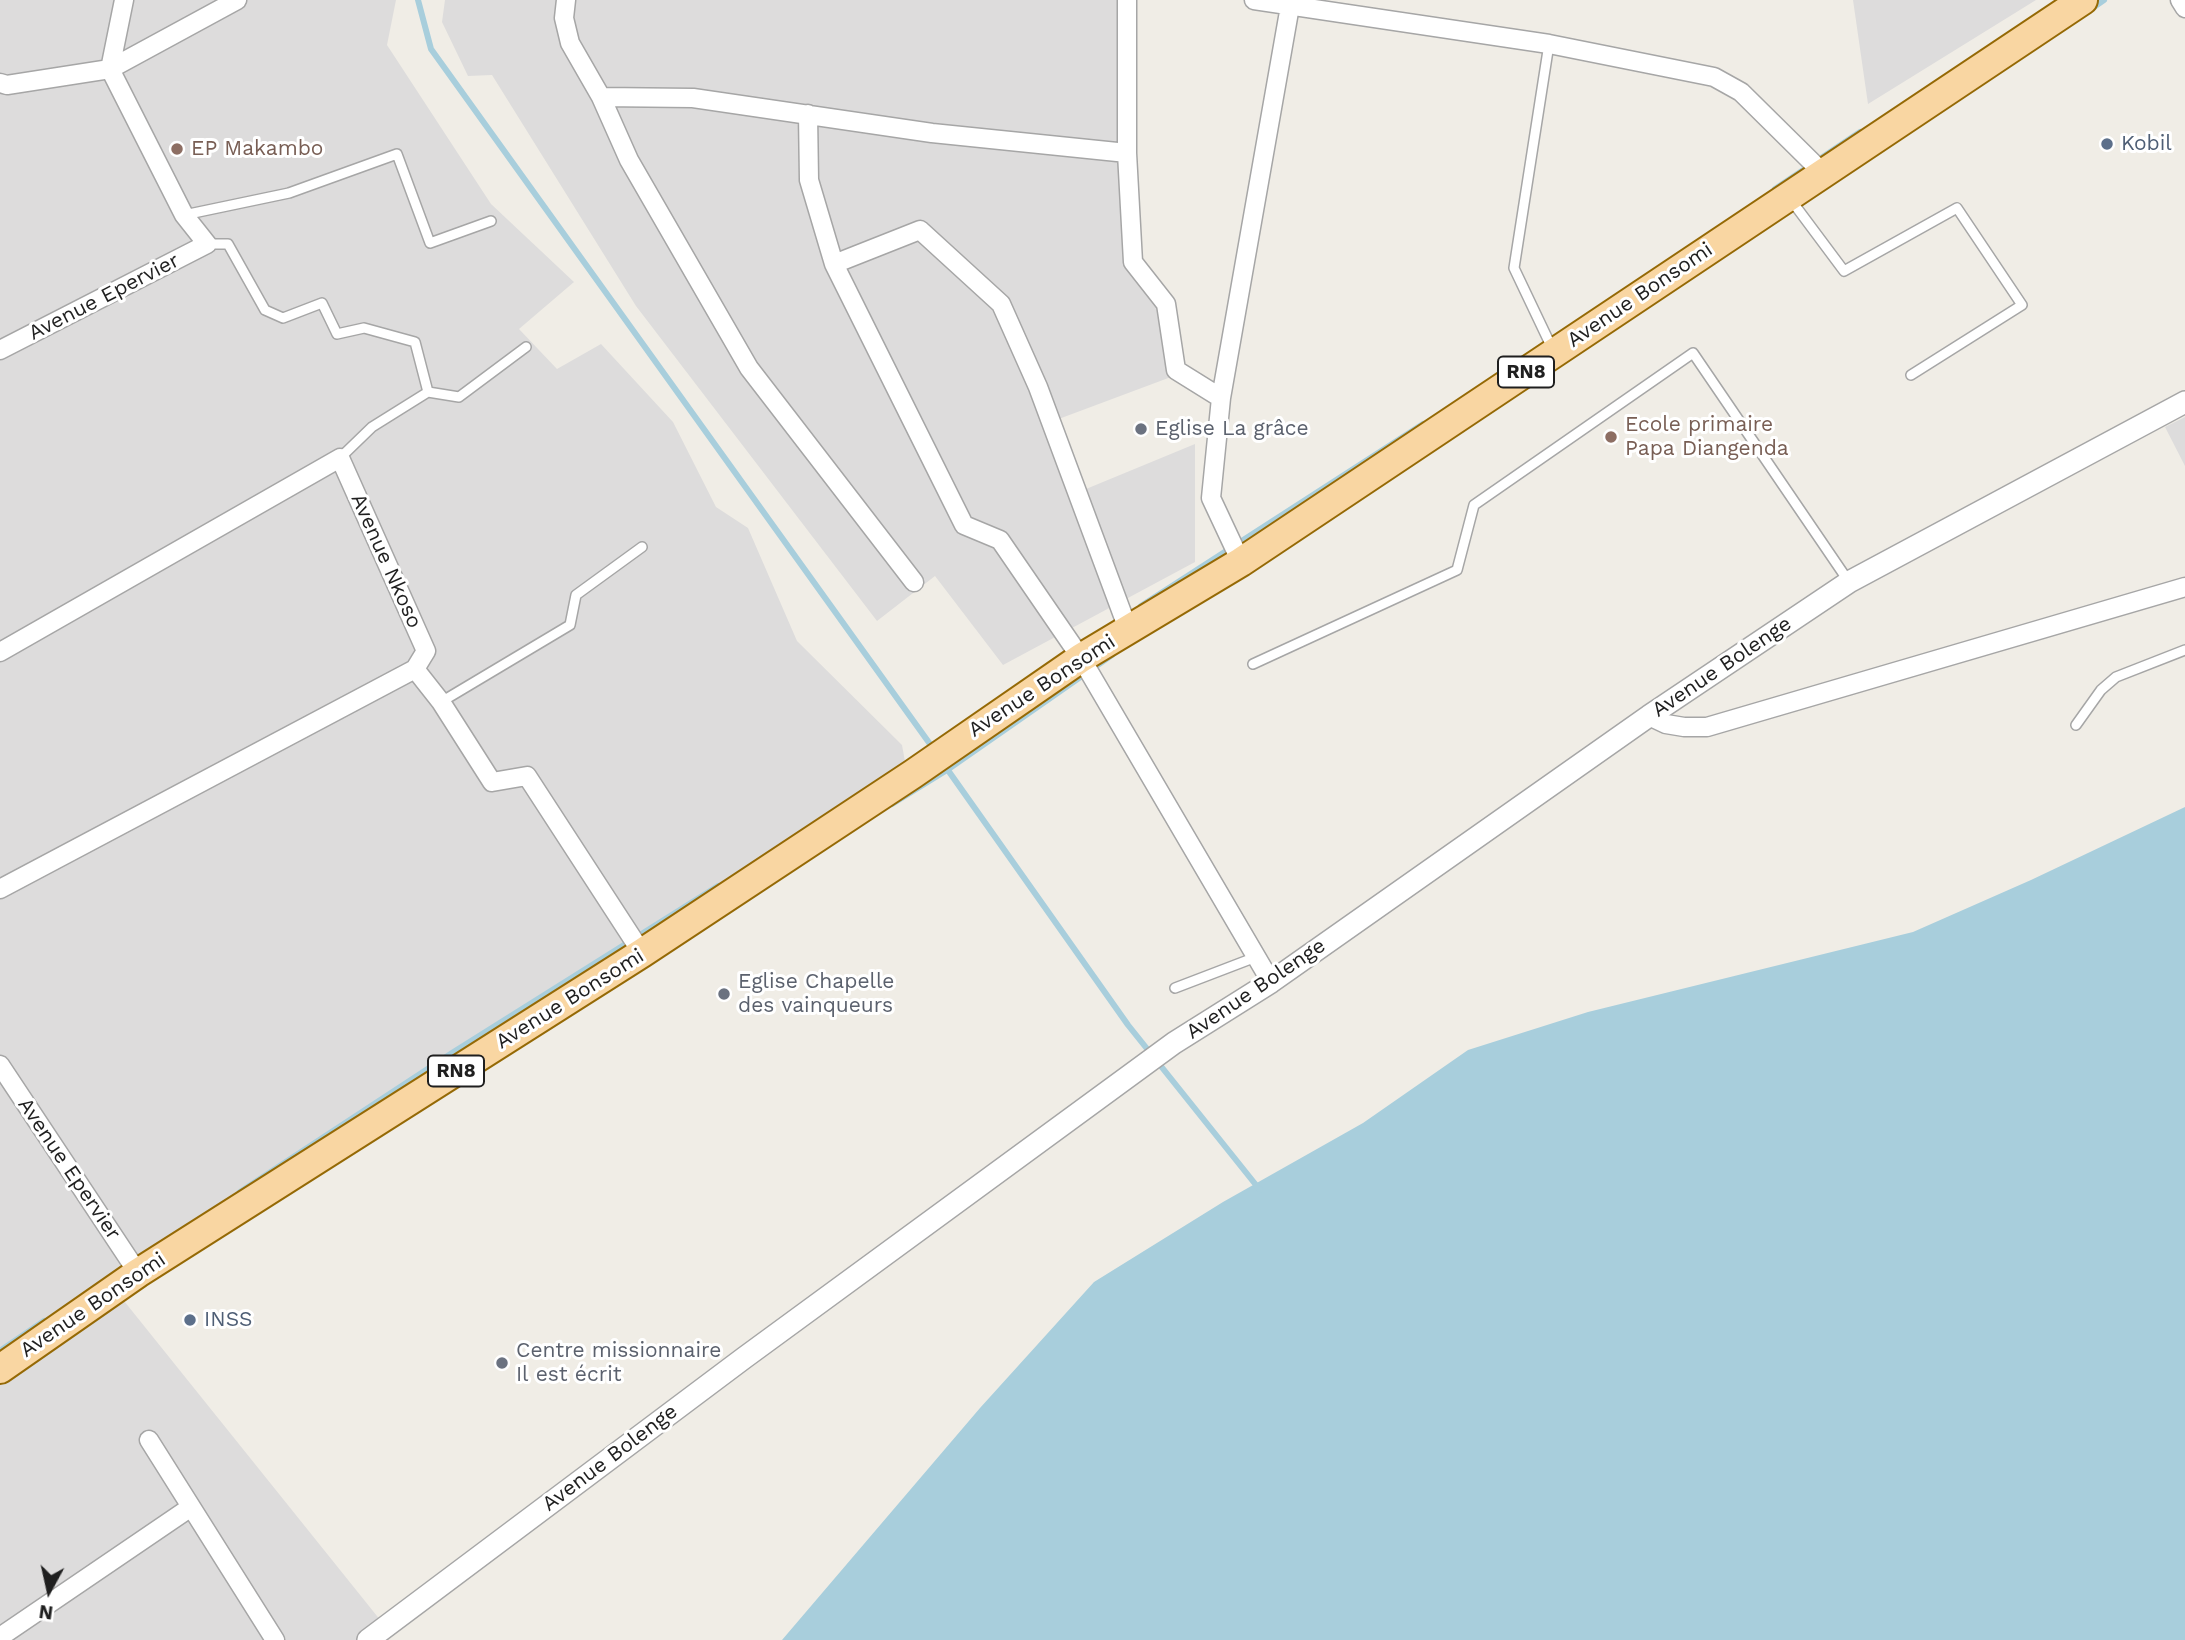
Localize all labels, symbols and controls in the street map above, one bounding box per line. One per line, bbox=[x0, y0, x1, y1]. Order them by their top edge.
place label: Kobil bbox=[2121, 131, 2172, 157]
place label: EP Makambo bbox=[191, 136, 323, 162]
marker: Kobil bbox=[2099, 136, 2115, 152]
marker: EP Makambo bbox=[169, 141, 185, 157]
street label: Avenue Bonsomi bbox=[1562, 237, 1718, 353]
street label: Avenue Epervier bbox=[24, 248, 184, 346]
road number: RN8 bbox=[1498, 356, 1554, 388]
place label: Ecole primaire Papa Diangenda bbox=[1625, 412, 1789, 462]
place label: Eglise La grâce bbox=[1155, 416, 1309, 442]
marker: Eglise La grâce bbox=[1133, 421, 1149, 437]
marker: Ecole primaire Papa Diangenda bbox=[1603, 429, 1619, 445]
street label: Avenue Nkoso bbox=[345, 490, 427, 632]
street label: Avenue Bolenge bbox=[1648, 611, 1796, 723]
street label: Avenue Bonsomi bbox=[964, 629, 1120, 743]
street label: Avenue Bolenge bbox=[1182, 933, 1330, 1045]
street label: Avenue Bonsomi bbox=[491, 943, 649, 1055]
place label: Eglise Chapelle des vainqueurs bbox=[738, 969, 894, 1019]
marker: Eglise Chapelle des vainqueurs bbox=[716, 986, 732, 1002]
road number: RN8 bbox=[428, 1056, 484, 1086]
street label: Avenue Epervier bbox=[12, 1093, 126, 1245]
street label: Avenue Bonsomi bbox=[15, 1247, 171, 1363]
place label: INSS bbox=[204, 1307, 253, 1333]
marker: INSS bbox=[182, 1312, 198, 1328]
place label: Centre missionnaire Il est écrit bbox=[516, 1338, 721, 1388]
marker: Centre missionnaire Il est écrit bbox=[494, 1355, 510, 1371]
street label: Avenue Bolenge bbox=[537, 1399, 683, 1517]
north arrow bbox=[14, 1556, 84, 1626]
text: N bbox=[37, 1600, 55, 1625]

